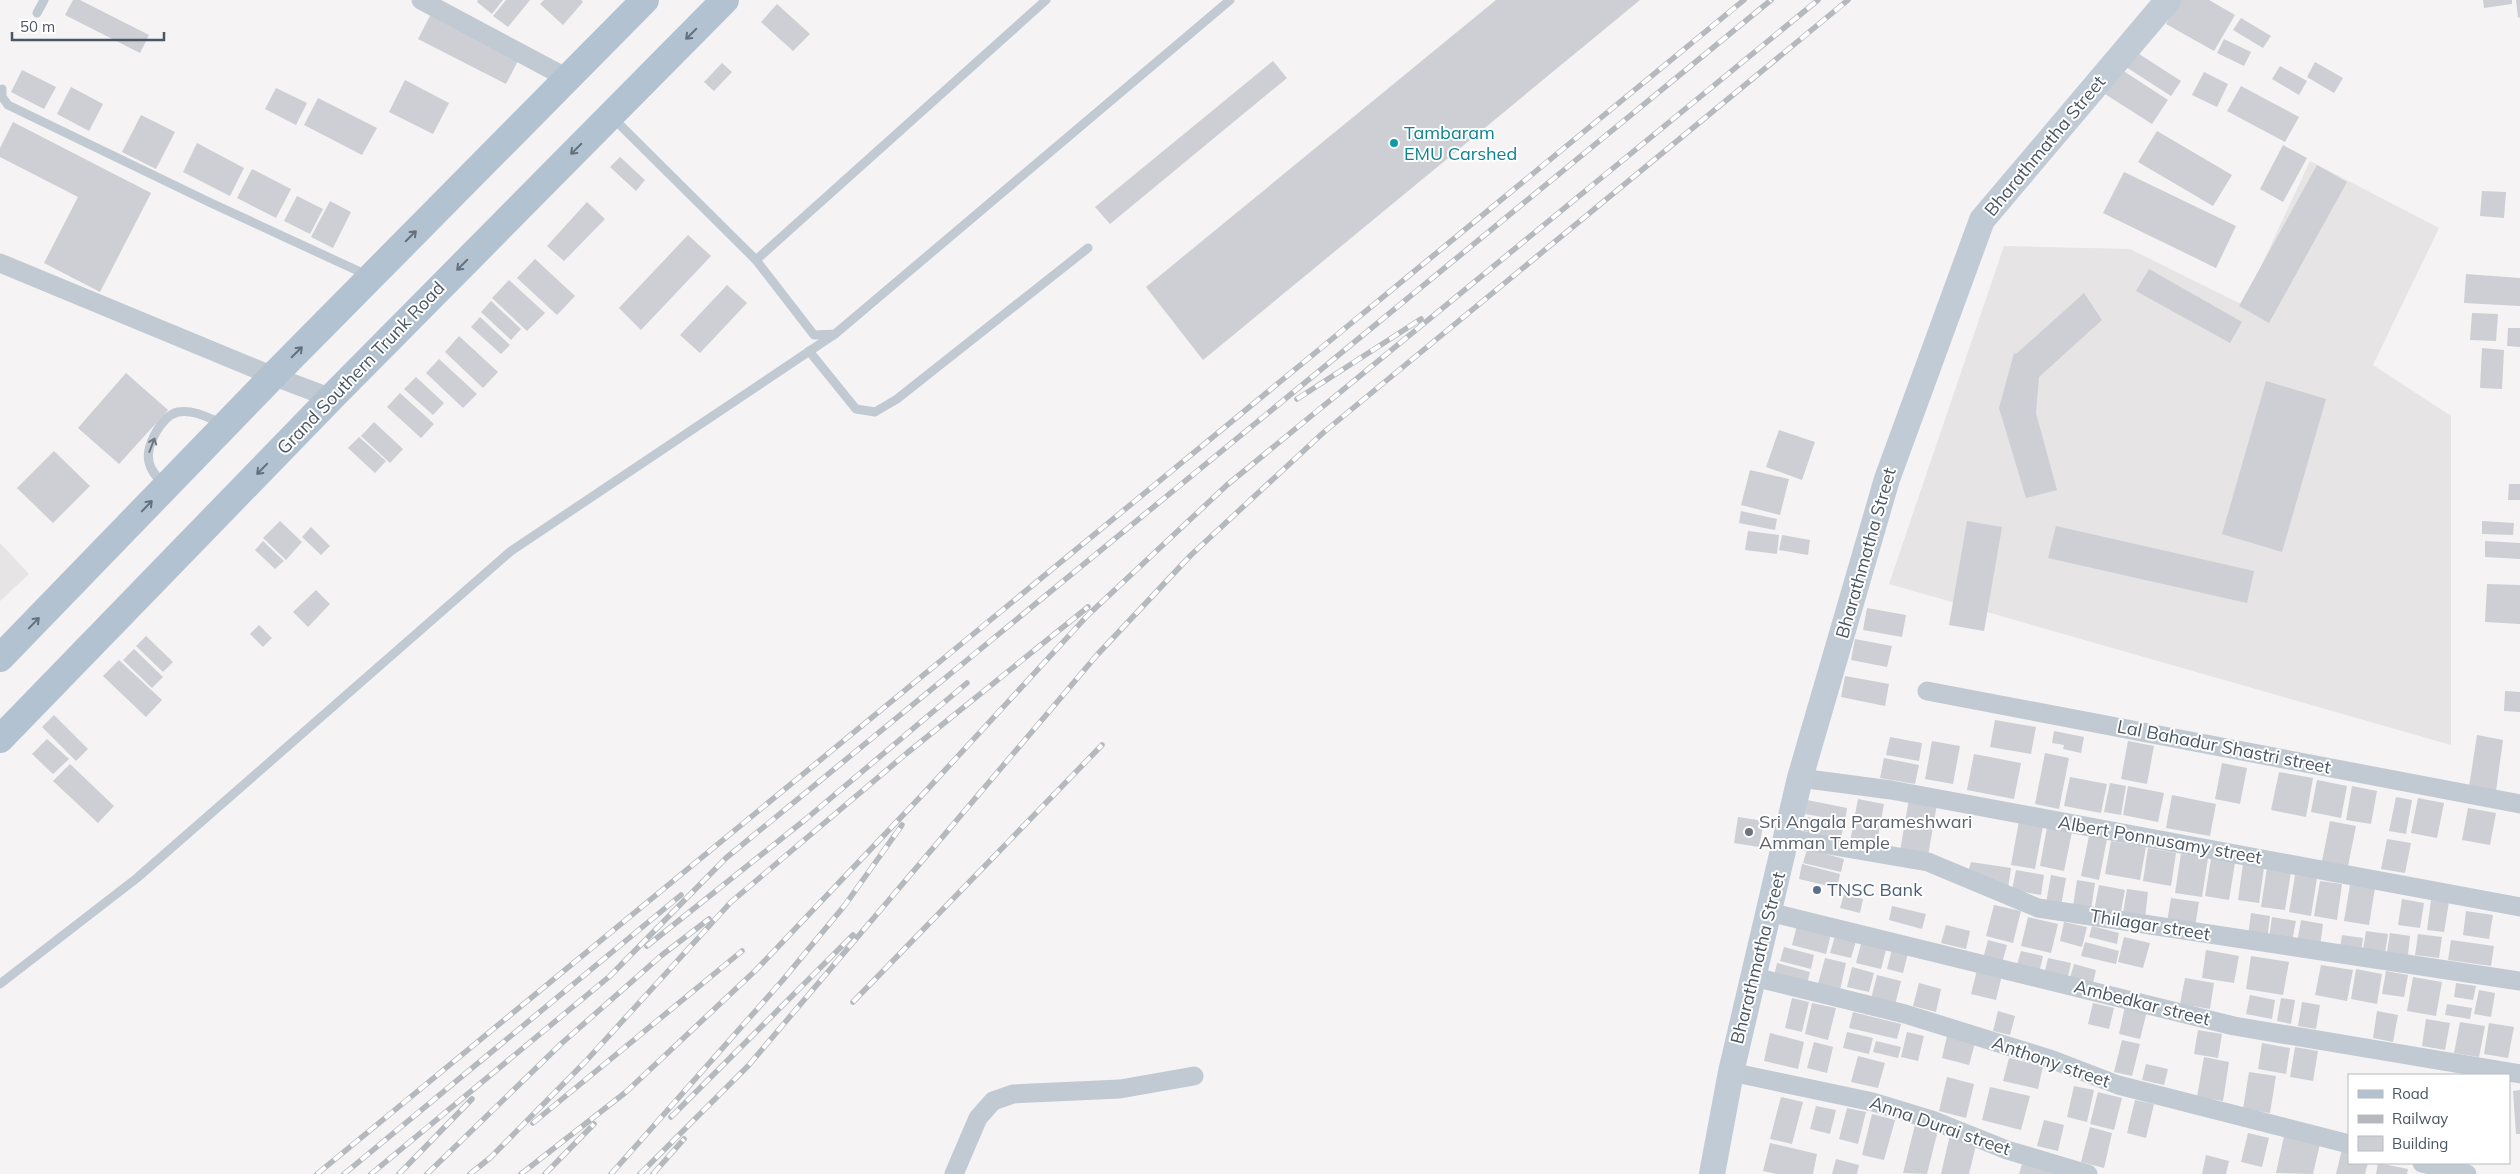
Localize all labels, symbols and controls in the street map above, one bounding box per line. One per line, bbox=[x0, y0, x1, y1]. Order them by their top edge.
scale bar bbox=[12, 10, 165, 42]
text: 50 m bbox=[20, 17, 55, 36]
one-way arrow bbox=[685, 28, 697, 40]
street label: Bharathmatha Street bbox=[1979, 71, 2110, 221]
place label: Tambaram EMU Carshed bbox=[1404, 121, 1517, 165]
marker: Tambaram EMU Carshed bbox=[1388, 137, 1400, 149]
one-way arrow bbox=[570, 143, 582, 156]
one-way arrow bbox=[405, 230, 417, 242]
one-way arrow bbox=[456, 259, 468, 271]
street label: Grand Southern Trunk Road bbox=[272, 276, 449, 459]
one-way arrow bbox=[291, 346, 303, 358]
one-way arrow bbox=[147, 438, 157, 453]
one-way arrow bbox=[256, 462, 268, 475]
street label: Bharathmatha Street bbox=[1830, 465, 1901, 641]
one-way arrow bbox=[141, 500, 153, 512]
one-way arrow bbox=[28, 616, 40, 629]
street label: Lal Bahadur Shastri street bbox=[2115, 715, 2333, 779]
place label: Sri Angala Parameshwari Amman Temple bbox=[1759, 810, 1972, 854]
street label: Albert Ponnusamy street bbox=[2056, 810, 2264, 869]
marker: Sri Angala Parameshwari Amman Temple bbox=[1743, 826, 1755, 838]
street label: Bharathmatha Street bbox=[1725, 870, 1790, 1046]
place label: TNSC Bank bbox=[1827, 878, 1923, 901]
marker: TNSC Bank bbox=[1811, 884, 1823, 896]
street label: Thilagar street bbox=[2088, 904, 2212, 945]
street label: Ambedkar street bbox=[2072, 975, 2212, 1030]
street label: Anthony street bbox=[1989, 1031, 2113, 1092]
legend bbox=[2348, 1074, 2510, 1164]
text: Road bbox=[2392, 1084, 2429, 1103]
street label: Anna Durai street bbox=[1867, 1091, 2014, 1160]
text: Railway bbox=[2392, 1109, 2448, 1128]
text: Building bbox=[2392, 1134, 2448, 1153]

